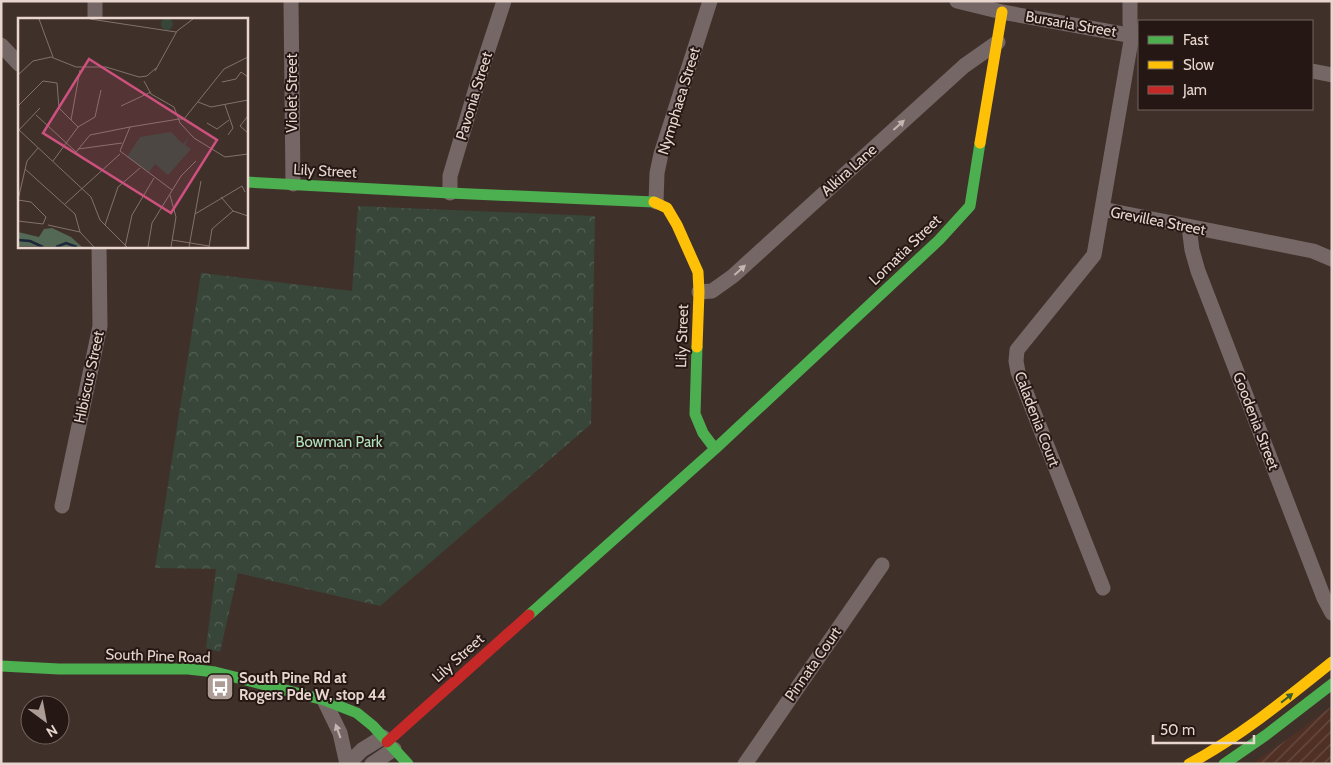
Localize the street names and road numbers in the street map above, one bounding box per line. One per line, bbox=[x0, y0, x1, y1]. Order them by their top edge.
street label: Bursaria Street bbox=[1024, 7, 1118, 41]
street label: Nymphaea Street bbox=[654, 45, 704, 157]
street label: Pavonia Street bbox=[452, 50, 496, 142]
street label: Violet Street bbox=[283, 53, 301, 133]
street label: Alkira Lane bbox=[817, 140, 881, 200]
street label: Lily Street bbox=[293, 160, 357, 182]
street label: Grevillea Street bbox=[1109, 203, 1207, 239]
street label: Lomatia Street bbox=[865, 211, 945, 289]
street label: Lily Street bbox=[672, 304, 692, 368]
street label: Hibiscus Street bbox=[70, 329, 108, 425]
street label: Caladenia Court bbox=[1011, 369, 1063, 469]
street label: Goodenia Street bbox=[1229, 370, 1283, 472]
street label: Pinnata Court bbox=[781, 624, 845, 704]
street label: Lily Street bbox=[428, 630, 488, 686]
street label: South Pine Road bbox=[105, 645, 211, 667]

